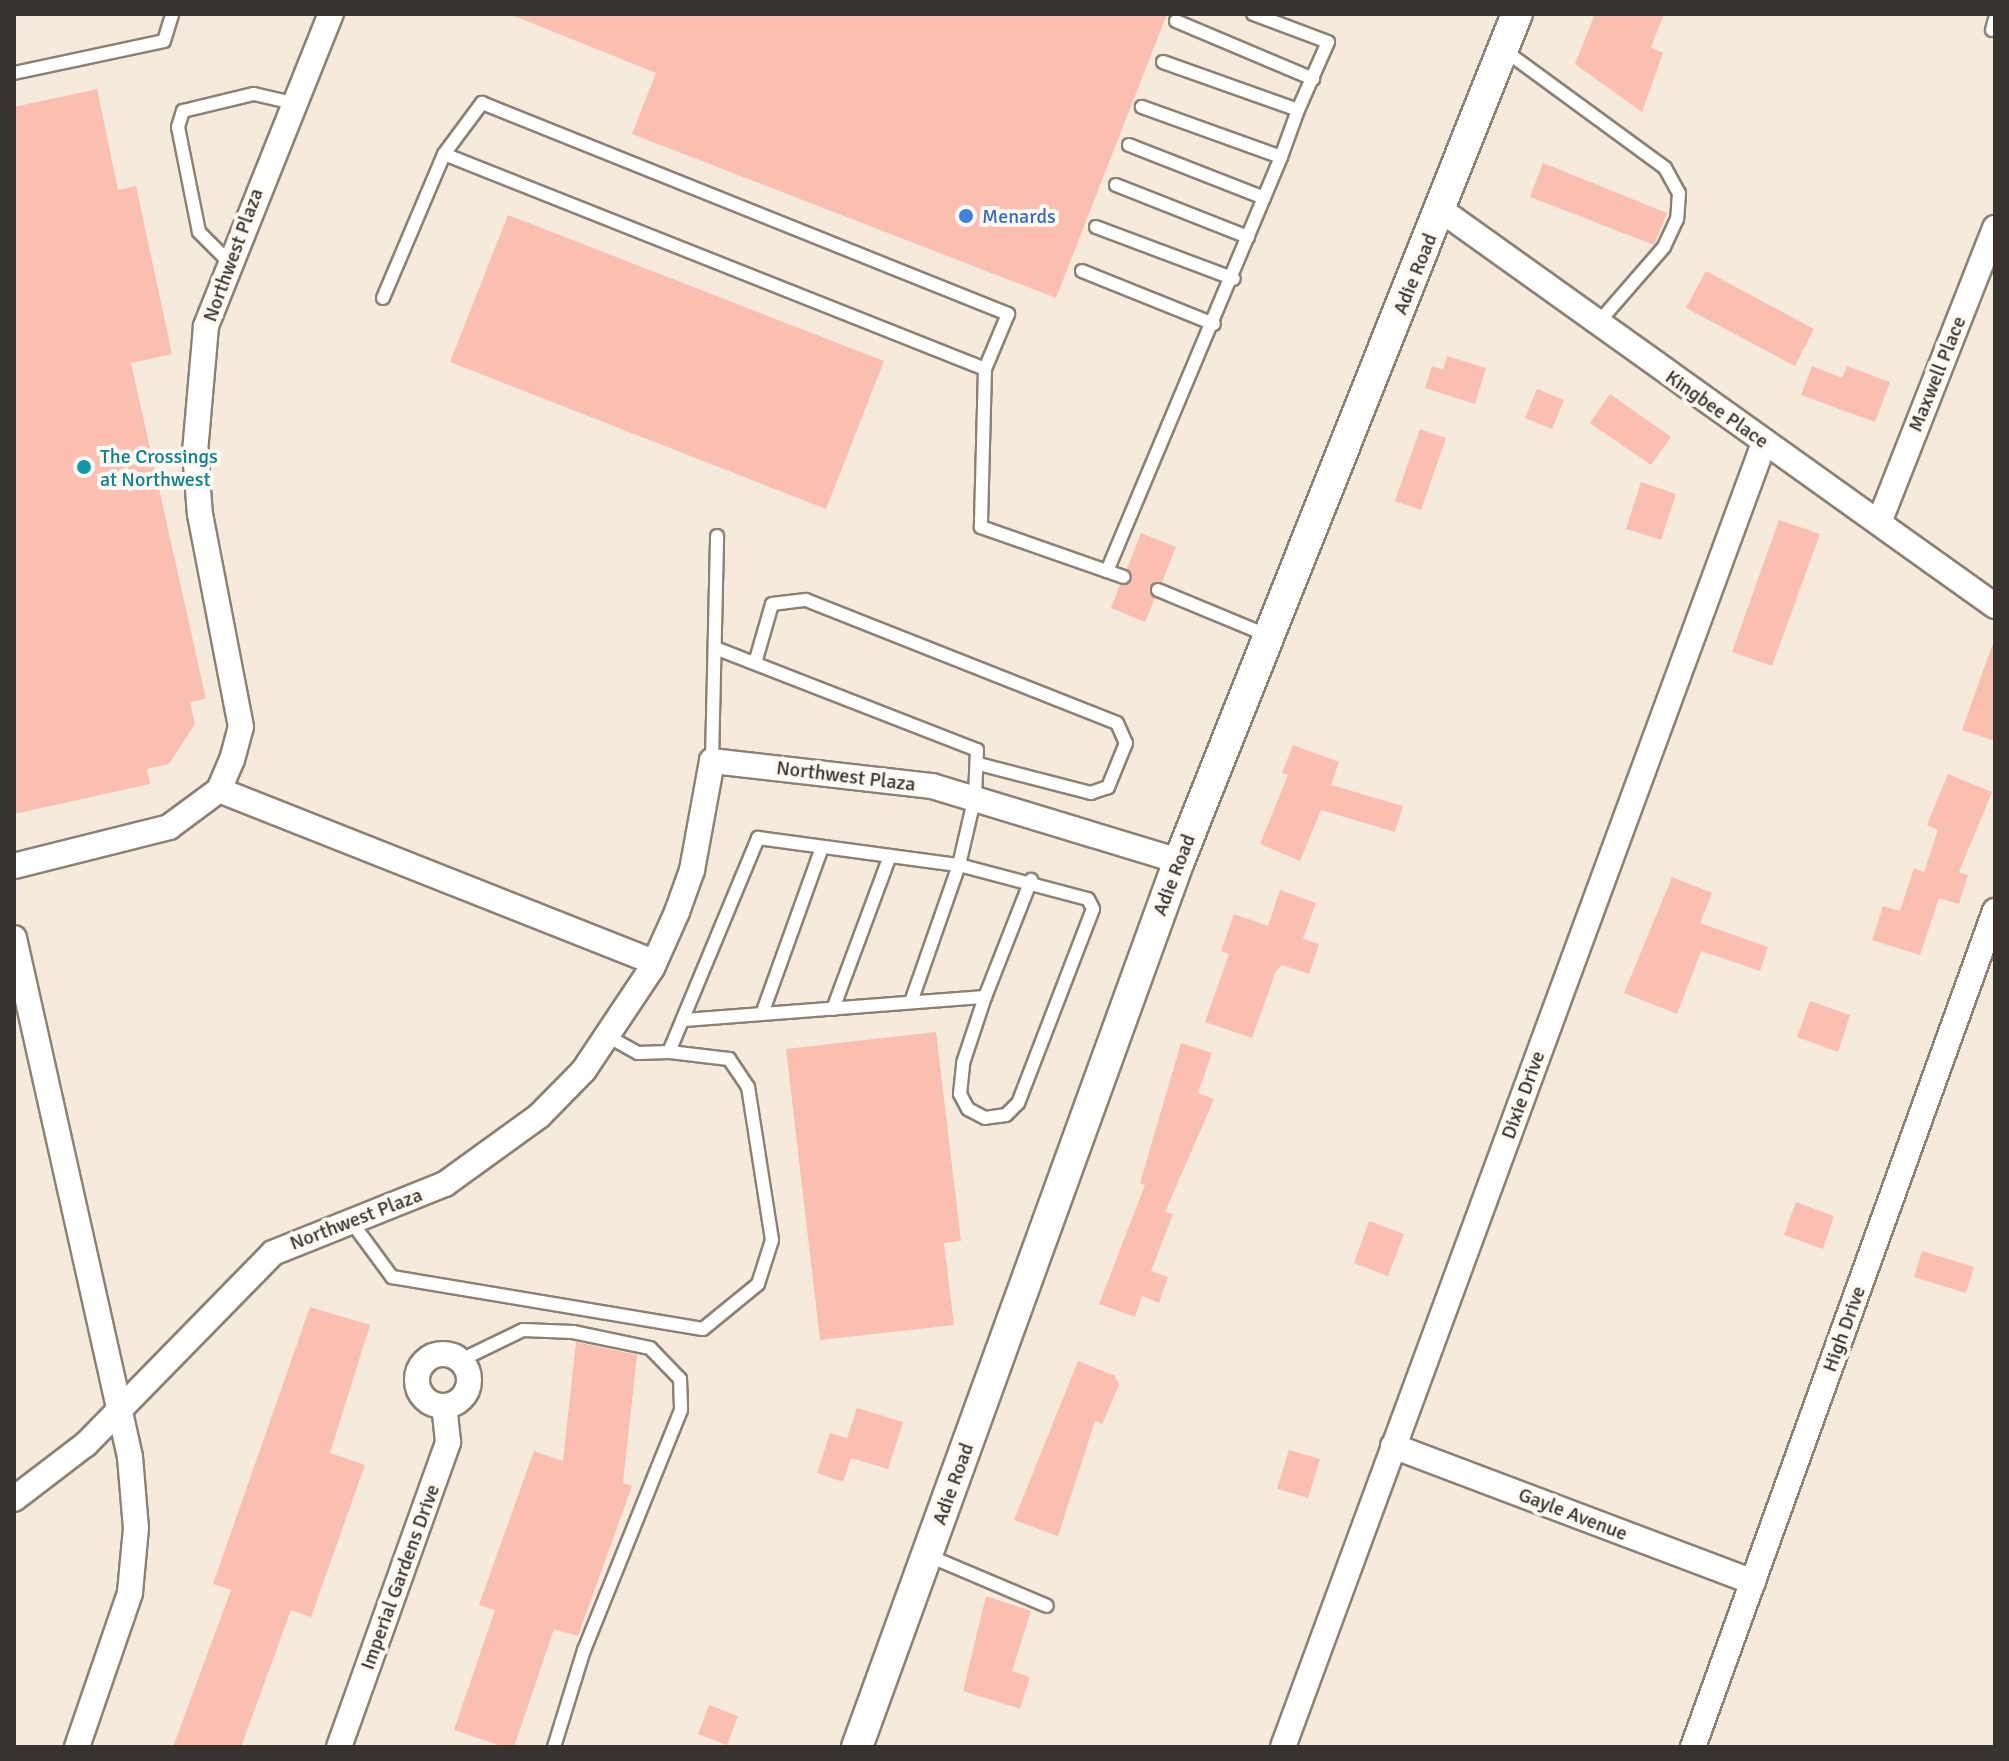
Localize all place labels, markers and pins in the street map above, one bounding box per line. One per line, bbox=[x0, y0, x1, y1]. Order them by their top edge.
place label: Menards bbox=[982, 204, 1056, 228]
marker: Menards bbox=[957, 207, 975, 225]
place label: The Crossings at Northwest bbox=[100, 444, 218, 491]
marker: The Crossings at Northwest bbox=[75, 458, 93, 476]

